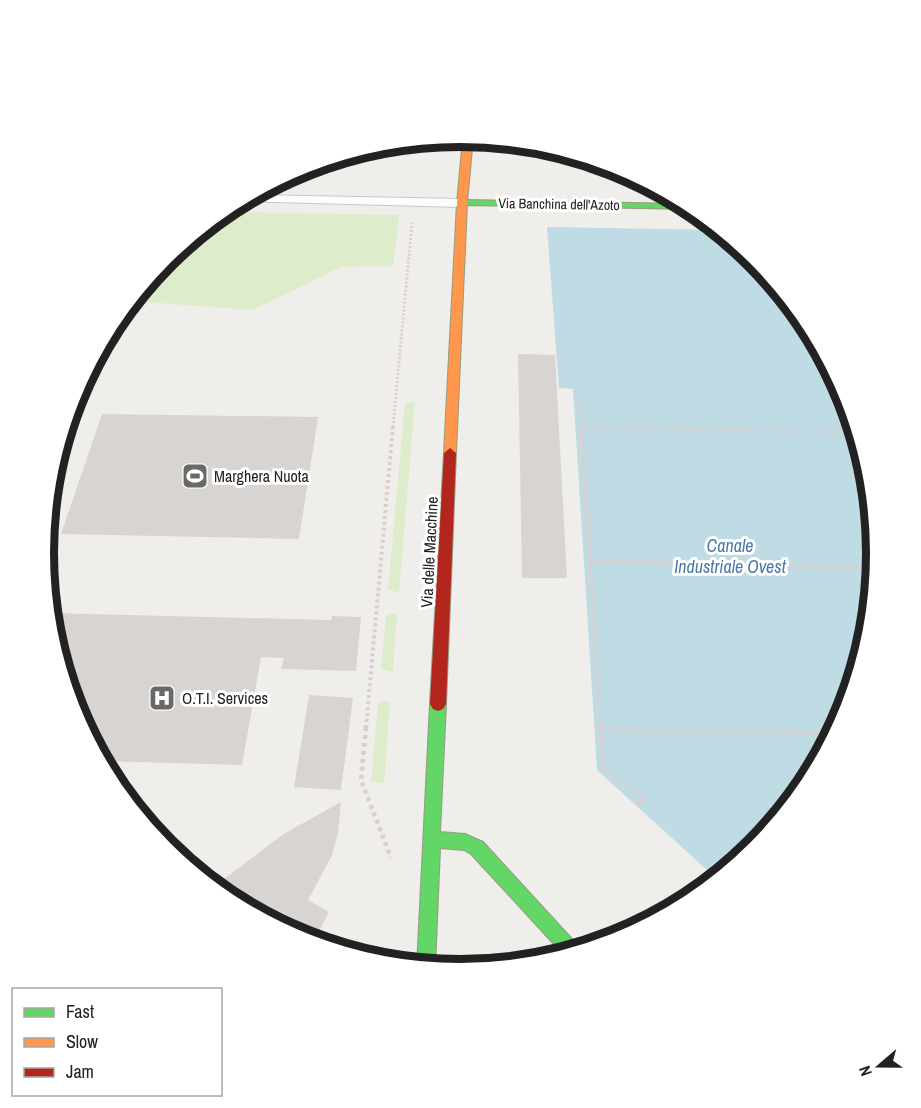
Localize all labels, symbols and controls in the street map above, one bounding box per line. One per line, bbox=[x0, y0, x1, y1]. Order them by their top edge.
street label: Via Banchina dell'Azoto bbox=[498, 194, 620, 214]
sports icon: Marghera Nuota bbox=[180, 461, 210, 491]
place label: Marghera Nuota bbox=[214, 465, 310, 487]
street label: Via delle Macchine bbox=[415, 496, 443, 608]
water label: Canale Industriale Ovest bbox=[674, 533, 787, 579]
hospital icon: O.T.I. Services bbox=[147, 683, 177, 713]
place label: O.T.I. Services bbox=[182, 687, 268, 709]
legend bbox=[12, 988, 222, 1096]
text: Fast bbox=[66, 999, 94, 1024]
text: Slow bbox=[66, 1029, 98, 1054]
north arrow bbox=[849, 1036, 909, 1096]
text: Jam bbox=[66, 1059, 94, 1084]
text: N bbox=[853, 1063, 877, 1079]

